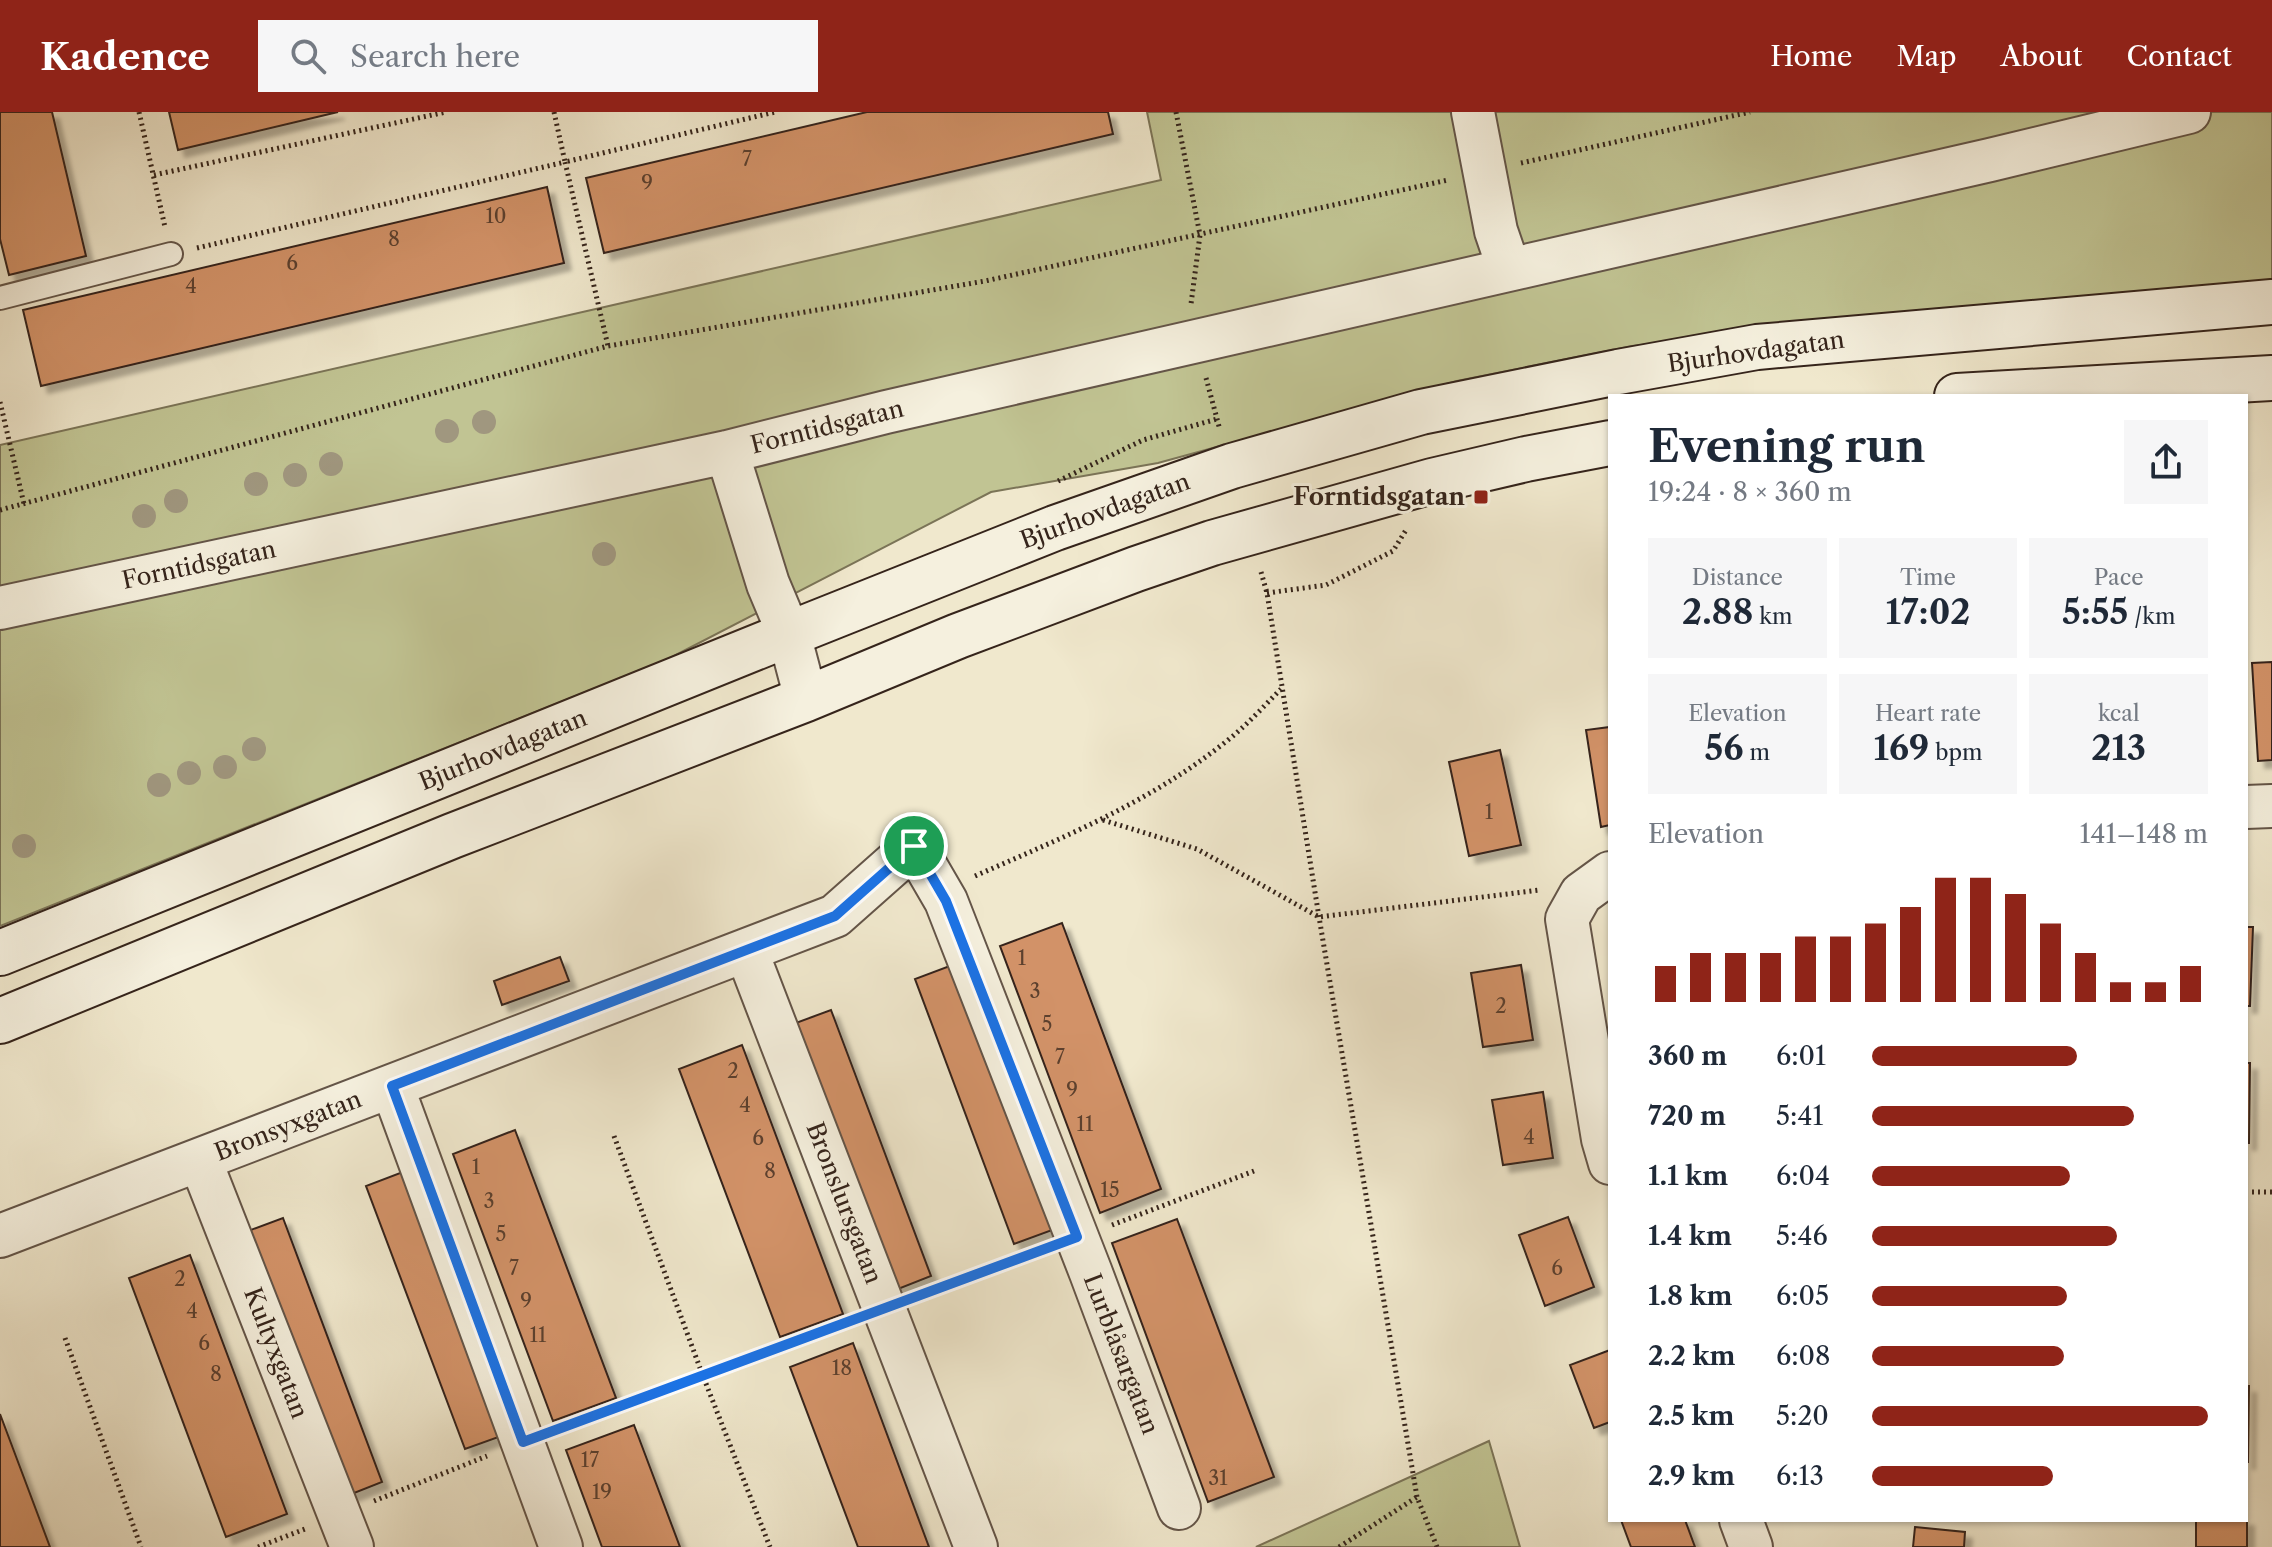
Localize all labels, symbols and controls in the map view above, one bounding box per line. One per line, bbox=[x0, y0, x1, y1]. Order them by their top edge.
search box bbox=[258, 20, 818, 92]
text: Kadence bbox=[40, 33, 210, 80]
icon: search bbox=[286, 34, 330, 78]
text: Search here bbox=[350, 38, 520, 75]
text: Home bbox=[1770, 39, 1852, 73]
text: Map bbox=[1896, 39, 1956, 73]
text: About bbox=[2000, 39, 2082, 73]
text: Contact bbox=[2126, 39, 2232, 73]
house number: 7 bbox=[742, 147, 752, 171]
house number: 9 bbox=[641, 171, 653, 195]
house number: 10 bbox=[485, 204, 507, 228]
house number: 8 bbox=[388, 227, 400, 251]
house number: 6 bbox=[286, 251, 298, 275]
house number: 4 bbox=[185, 274, 197, 298]
street label: Bjurhovdagatan bbox=[1666, 325, 1846, 378]
street label: Forntidsgatan bbox=[747, 393, 906, 460]
text: Evening run bbox=[1648, 419, 1925, 473]
button: share bbox=[2124, 420, 2208, 504]
street label: Bjurhovdagatan bbox=[1016, 466, 1194, 555]
text: 19:24 · 8 × 360 m bbox=[1648, 476, 1852, 508]
place label: Forntidsgatan bbox=[1293, 482, 1466, 511]
marker: Forntidsgatan bbox=[1472, 488, 1490, 506]
street label: Forntidsgatan bbox=[119, 534, 279, 595]
text: Distance bbox=[1692, 564, 1783, 591]
text: Time bbox=[1900, 564, 1956, 591]
text: Pace bbox=[2094, 564, 2144, 591]
text: 2.88 bbox=[1682, 591, 1753, 633]
text: 17:02 bbox=[1886, 591, 1970, 633]
text: 5:55 bbox=[2062, 591, 2128, 633]
text: km bbox=[1753, 603, 1793, 630]
text: /km bbox=[2128, 603, 2175, 630]
text: Elevation bbox=[1688, 700, 1786, 727]
text: Heart rate bbox=[1875, 700, 1981, 727]
text: kcal bbox=[2098, 700, 2139, 727]
street label: Bjurhovdagatan bbox=[415, 703, 591, 796]
text: 56 bbox=[1705, 727, 1744, 769]
text: 169 bbox=[1873, 727, 1929, 769]
text: 213 bbox=[2091, 727, 2146, 769]
text: m bbox=[1744, 739, 1770, 766]
text: bpm bbox=[1929, 739, 1983, 766]
house number: 1 bbox=[1485, 800, 1494, 824]
pin bbox=[880, 812, 948, 880]
text: Elevation bbox=[1648, 818, 1764, 850]
text: 141–148 m bbox=[2080, 818, 2208, 850]
icon: arrive bbox=[892, 824, 936, 868]
house number: 1 bbox=[1018, 946, 1027, 970]
house number: 3 bbox=[1029, 979, 1041, 1003]
house number: 2 bbox=[1495, 994, 1507, 1018]
house number: 5 bbox=[1042, 1012, 1052, 1036]
text: 360 m bbox=[1648, 1040, 1727, 1072]
text: 6:01 bbox=[1776, 1040, 1826, 1072]
house number: 7 bbox=[1055, 1045, 1065, 1069]
house number: 2 bbox=[727, 1059, 739, 1083]
house number: 9 bbox=[1066, 1078, 1078, 1102]
street label: Bronsyxgatan bbox=[210, 1084, 366, 1167]
house number: 4 bbox=[739, 1093, 751, 1117]
text: 720 m bbox=[1648, 1100, 1726, 1132]
text: 5:41 bbox=[1776, 1100, 1823, 1132]
house number: 11 bbox=[1077, 1112, 1094, 1136]
street label: Bronslursgatan bbox=[800, 1118, 889, 1288]
house number: 4 bbox=[1523, 1125, 1535, 1149]
house number: 6 bbox=[752, 1126, 764, 1150]
house number: 1 bbox=[472, 1155, 481, 1179]
house number: 8 bbox=[764, 1159, 776, 1183]
text: 1.1 km bbox=[1648, 1160, 1728, 1192]
text: 6:04 bbox=[1776, 1160, 1830, 1192]
house number: 15 bbox=[1100, 1178, 1120, 1202]
house number: 3 bbox=[483, 1189, 495, 1213]
text: 1.4 km bbox=[1648, 1220, 1732, 1252]
text: 5:46 bbox=[1776, 1220, 1828, 1252]
house number: 5 bbox=[496, 1222, 506, 1246]
house number: 7 bbox=[509, 1256, 519, 1280]
house number: 6 bbox=[1551, 1256, 1563, 1280]
house number: 2 bbox=[174, 1267, 186, 1291]
street label: Lurblåsargatan bbox=[1078, 1270, 1165, 1438]
text: 1.8 km bbox=[1648, 1280, 1732, 1312]
text: 6:05 bbox=[1776, 1280, 1829, 1312]
street label: Kultyxgatan bbox=[238, 1283, 315, 1422]
house number: 9 bbox=[520, 1289, 532, 1313]
house number: 4 bbox=[186, 1299, 198, 1323]
house number: 11 bbox=[530, 1323, 547, 1347]
house number: 6 bbox=[198, 1331, 210, 1355]
text: 2.2 km bbox=[1648, 1340, 1735, 1372]
text: 6:08 bbox=[1776, 1340, 1830, 1372]
house number: 18 bbox=[832, 1356, 852, 1380]
house number: 8 bbox=[210, 1362, 222, 1386]
text: 2.5 km bbox=[1648, 1400, 1734, 1432]
text: 5:20 bbox=[1776, 1400, 1829, 1432]
house number: 17 bbox=[581, 1448, 599, 1472]
text: 2.9 km bbox=[1648, 1460, 1735, 1492]
text: 6:13 bbox=[1776, 1460, 1824, 1492]
house number: 31 bbox=[1208, 1466, 1228, 1490]
house number: 19 bbox=[592, 1480, 612, 1504]

